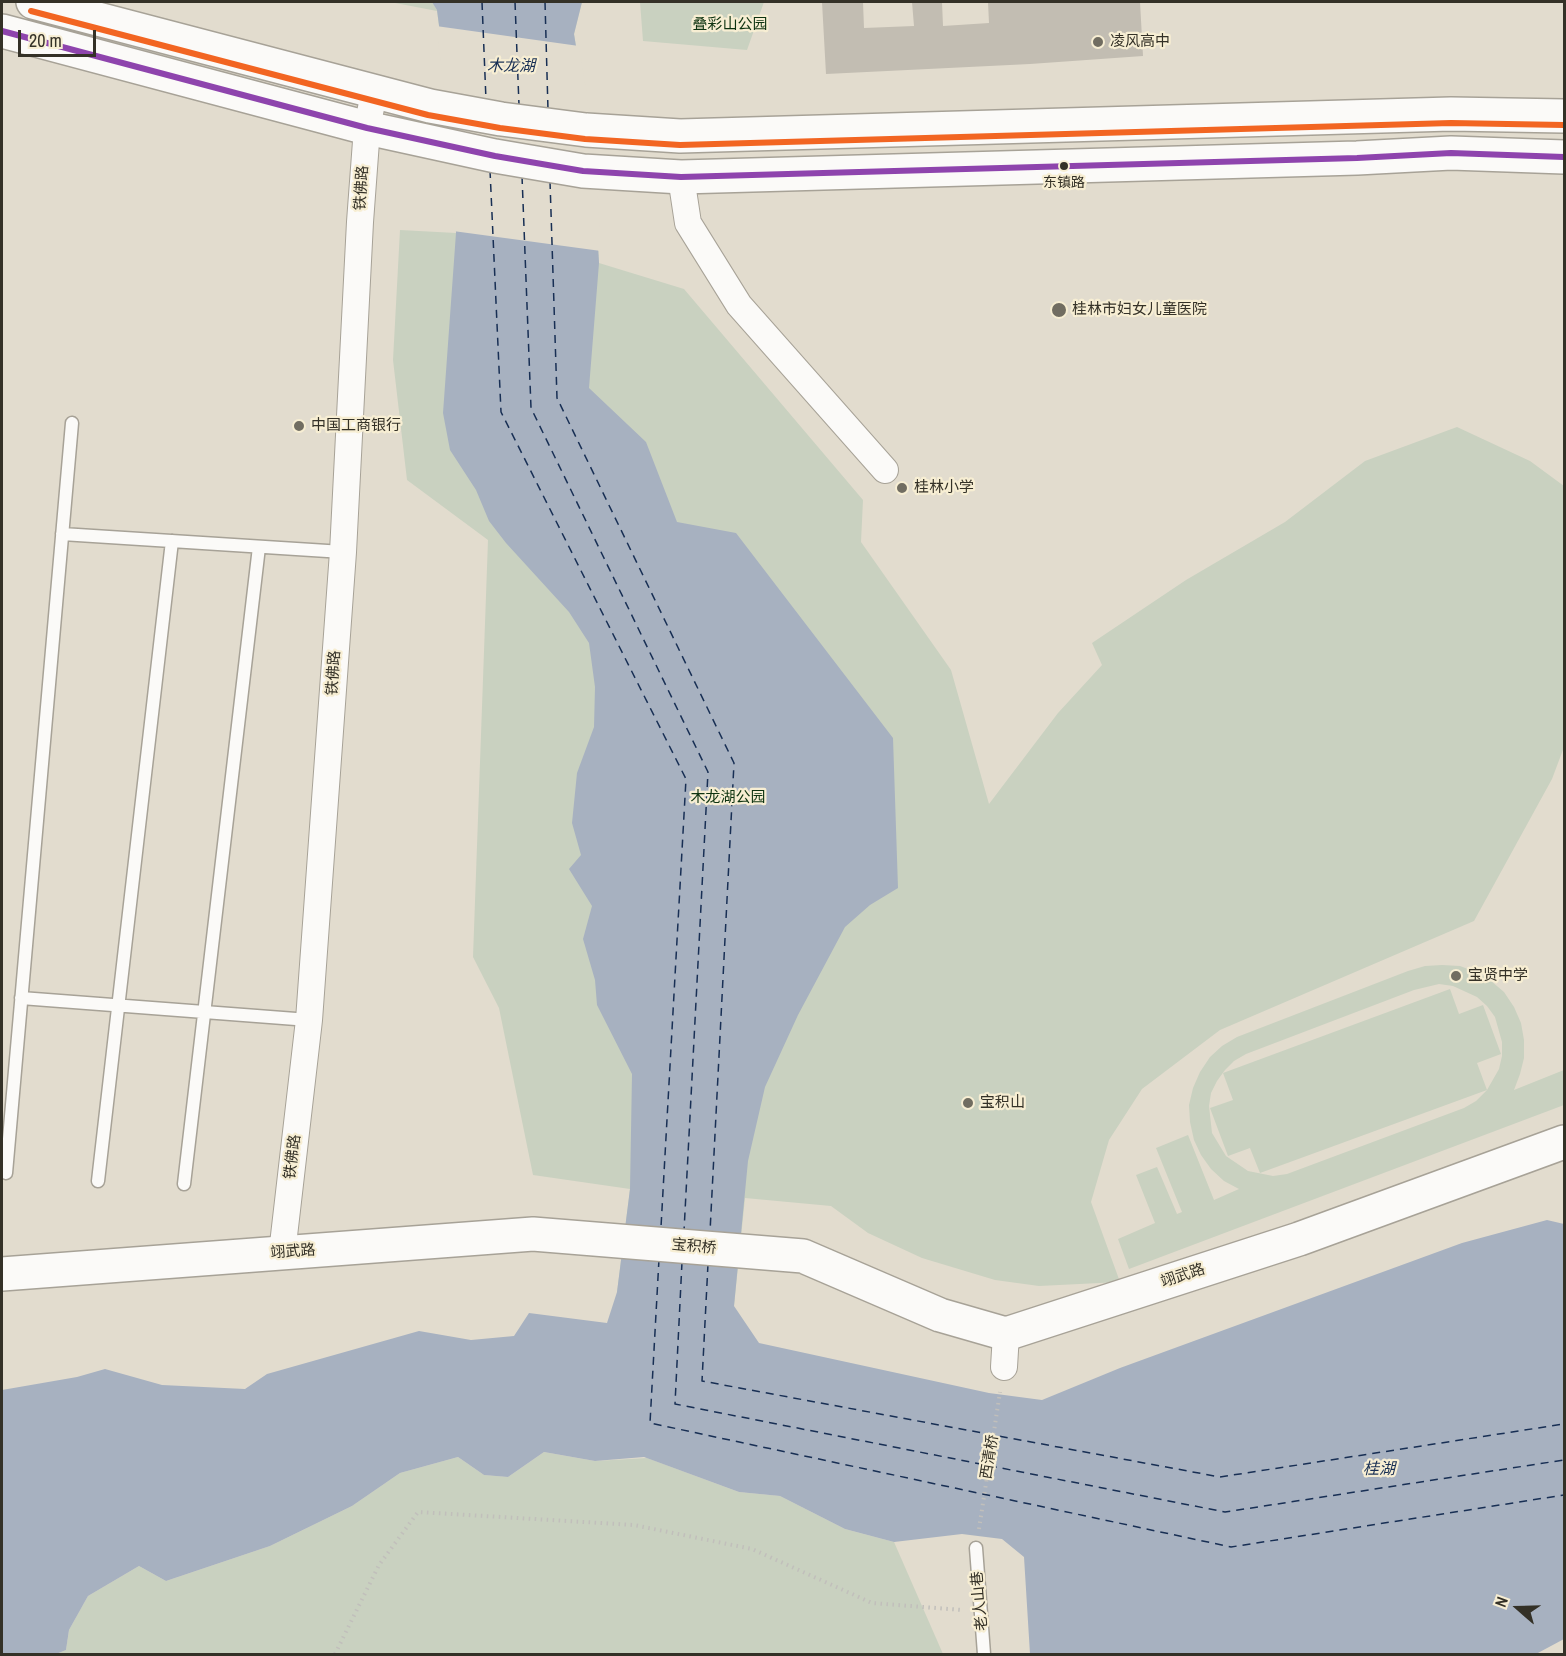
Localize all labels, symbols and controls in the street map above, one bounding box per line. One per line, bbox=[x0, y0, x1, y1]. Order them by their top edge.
park label: 叠彩山公园 bbox=[693, 16, 767, 34]
scale bar bbox=[21, 18, 99, 56]
text: 20 m bbox=[29, 28, 62, 53]
place label: 凌风高中 bbox=[1110, 33, 1170, 51]
marker: 凌风高中 bbox=[1091, 35, 1105, 49]
water label: 木龙湖 bbox=[487, 57, 535, 77]
marker: 东镇路 bbox=[1058, 160, 1070, 172]
street label: 铁佛路 bbox=[351, 165, 373, 211]
place label: 东镇路 bbox=[1043, 175, 1085, 191]
marker: 桂林市妇女儿童医院 bbox=[1050, 301, 1068, 319]
place label: 桂林市妇女儿童医院 bbox=[1072, 301, 1207, 319]
place label: 中国工商银行 bbox=[311, 417, 401, 435]
marker: 中国工商银行 bbox=[292, 419, 306, 433]
place label: 桂林小学 bbox=[914, 479, 974, 497]
marker: 桂林小学 bbox=[895, 481, 909, 495]
street label: 铁佛路 bbox=[323, 650, 345, 696]
park label: 木龙湖公园 bbox=[691, 789, 765, 807]
place label: 宝贤中学 bbox=[1468, 967, 1528, 985]
marker: 宝贤中学 bbox=[1449, 969, 1463, 983]
place label: 宝积山 bbox=[980, 1094, 1025, 1112]
marker: 宝积山 bbox=[961, 1096, 975, 1110]
street label: 铁佛路 bbox=[281, 1134, 305, 1180]
street label: 宝积桥 bbox=[671, 1236, 717, 1258]
street label: 翊武路 bbox=[270, 1241, 316, 1263]
street label: 翊武路 bbox=[1159, 1260, 1207, 1292]
street label: 西清桥 bbox=[978, 1433, 1002, 1481]
water label: 桂湖 bbox=[1363, 1460, 1395, 1480]
street label: 老人山巷 bbox=[968, 1570, 992, 1632]
north arrow bbox=[1488, 1578, 1548, 1638]
text: N bbox=[1489, 1594, 1513, 1610]

